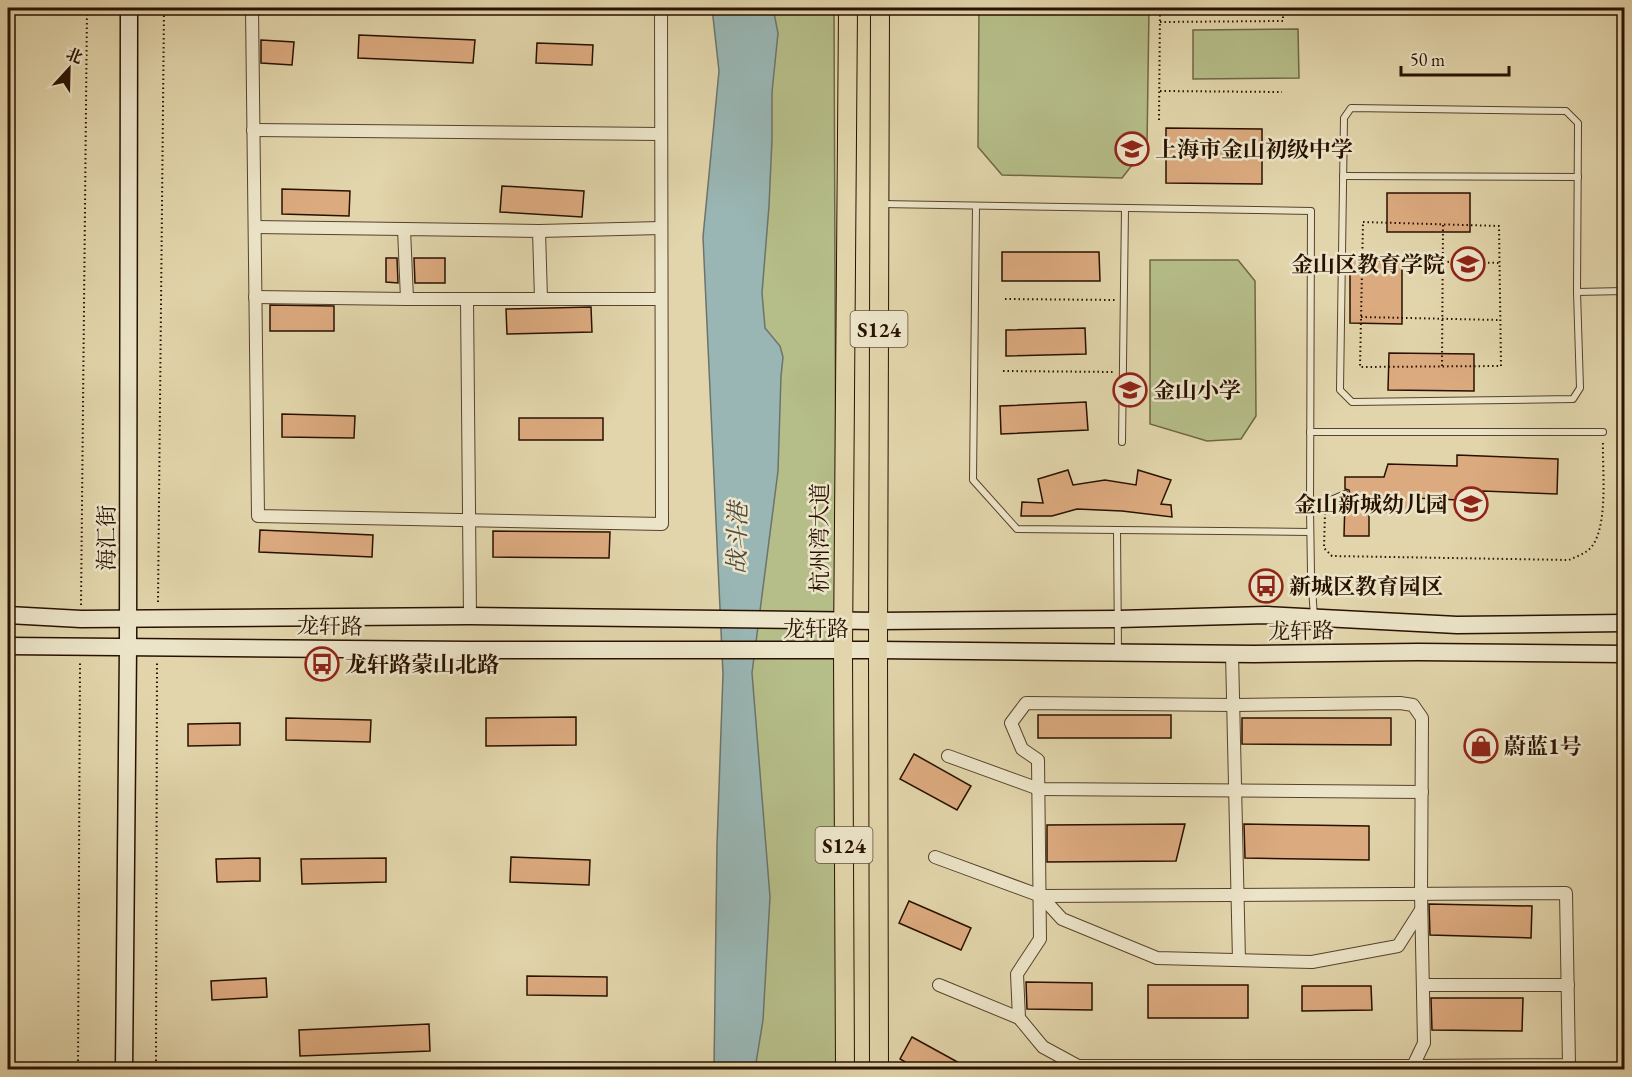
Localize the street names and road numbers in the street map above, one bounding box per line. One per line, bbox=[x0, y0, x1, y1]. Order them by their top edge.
road number: S124 bbox=[850, 311, 908, 347]
street label: 杭州湾大道 bbox=[805, 483, 834, 593]
street label: 海汇街 bbox=[92, 505, 121, 571]
street label: 龙轩路 bbox=[297, 611, 363, 641]
street label: 龙轩路 bbox=[783, 614, 849, 643]
street label: 龙轩路 bbox=[1268, 616, 1334, 646]
road number: S124 bbox=[816, 827, 872, 863]

